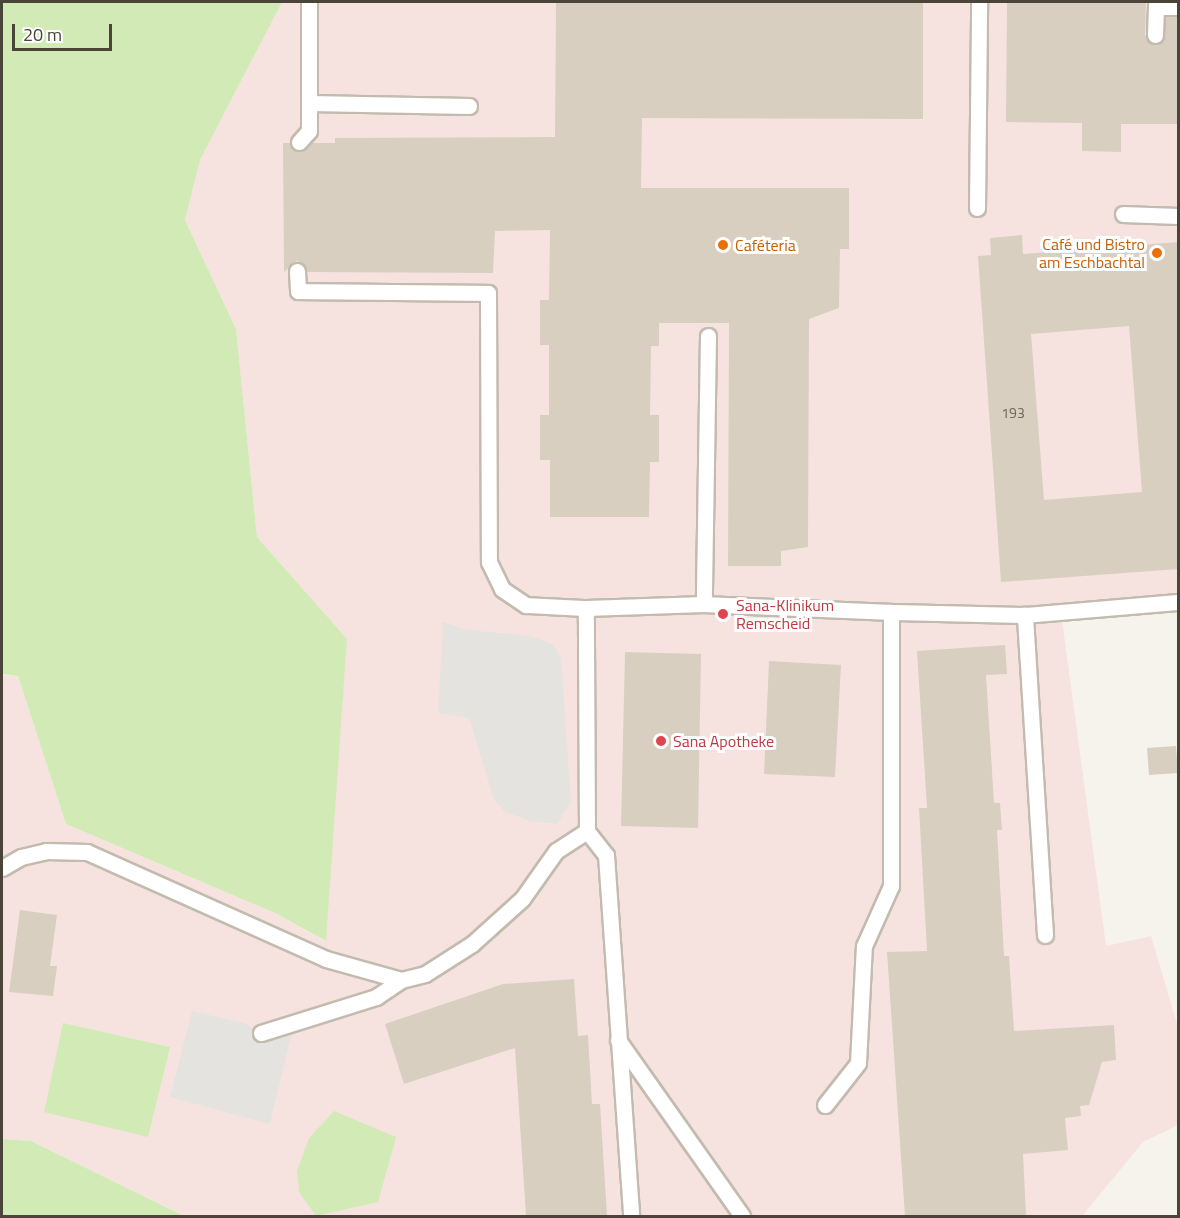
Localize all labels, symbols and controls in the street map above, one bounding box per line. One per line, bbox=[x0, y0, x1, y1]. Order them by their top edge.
scale bar bbox=[15, 12, 116, 50]
text: 20 m bbox=[23, 21, 62, 48]
place label: Café und Bistro am Eschbachtal bbox=[1039, 234, 1145, 272]
place label: Caféteria bbox=[735, 235, 796, 255]
marker: Caféteria bbox=[716, 238, 730, 252]
marker: Café und Bistro am Eschbachtal bbox=[1150, 246, 1164, 260]
house number: 193 bbox=[1001, 405, 1025, 421]
place label: Sana-Klinikum Remscheid bbox=[736, 595, 834, 633]
marker: Sana-Klinikum Remscheid bbox=[714, 605, 732, 623]
place label: Sana Apotheke bbox=[673, 731, 774, 751]
marker: Sana Apotheke bbox=[654, 734, 668, 748]

